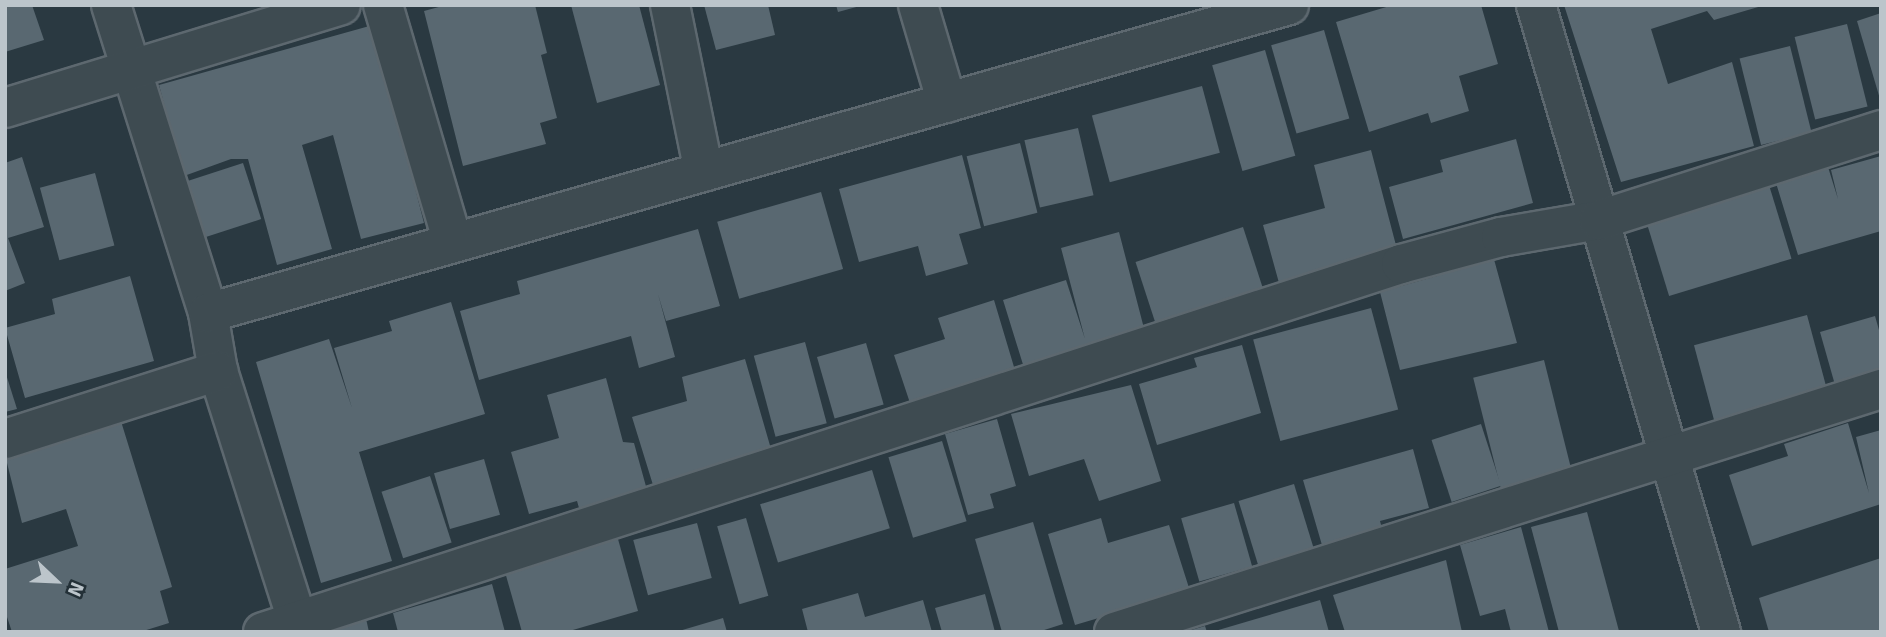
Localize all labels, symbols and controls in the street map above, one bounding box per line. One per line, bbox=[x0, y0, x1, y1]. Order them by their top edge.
north arrow bbox=[21, 546, 91, 616]
text: N bbox=[62, 578, 89, 600]

